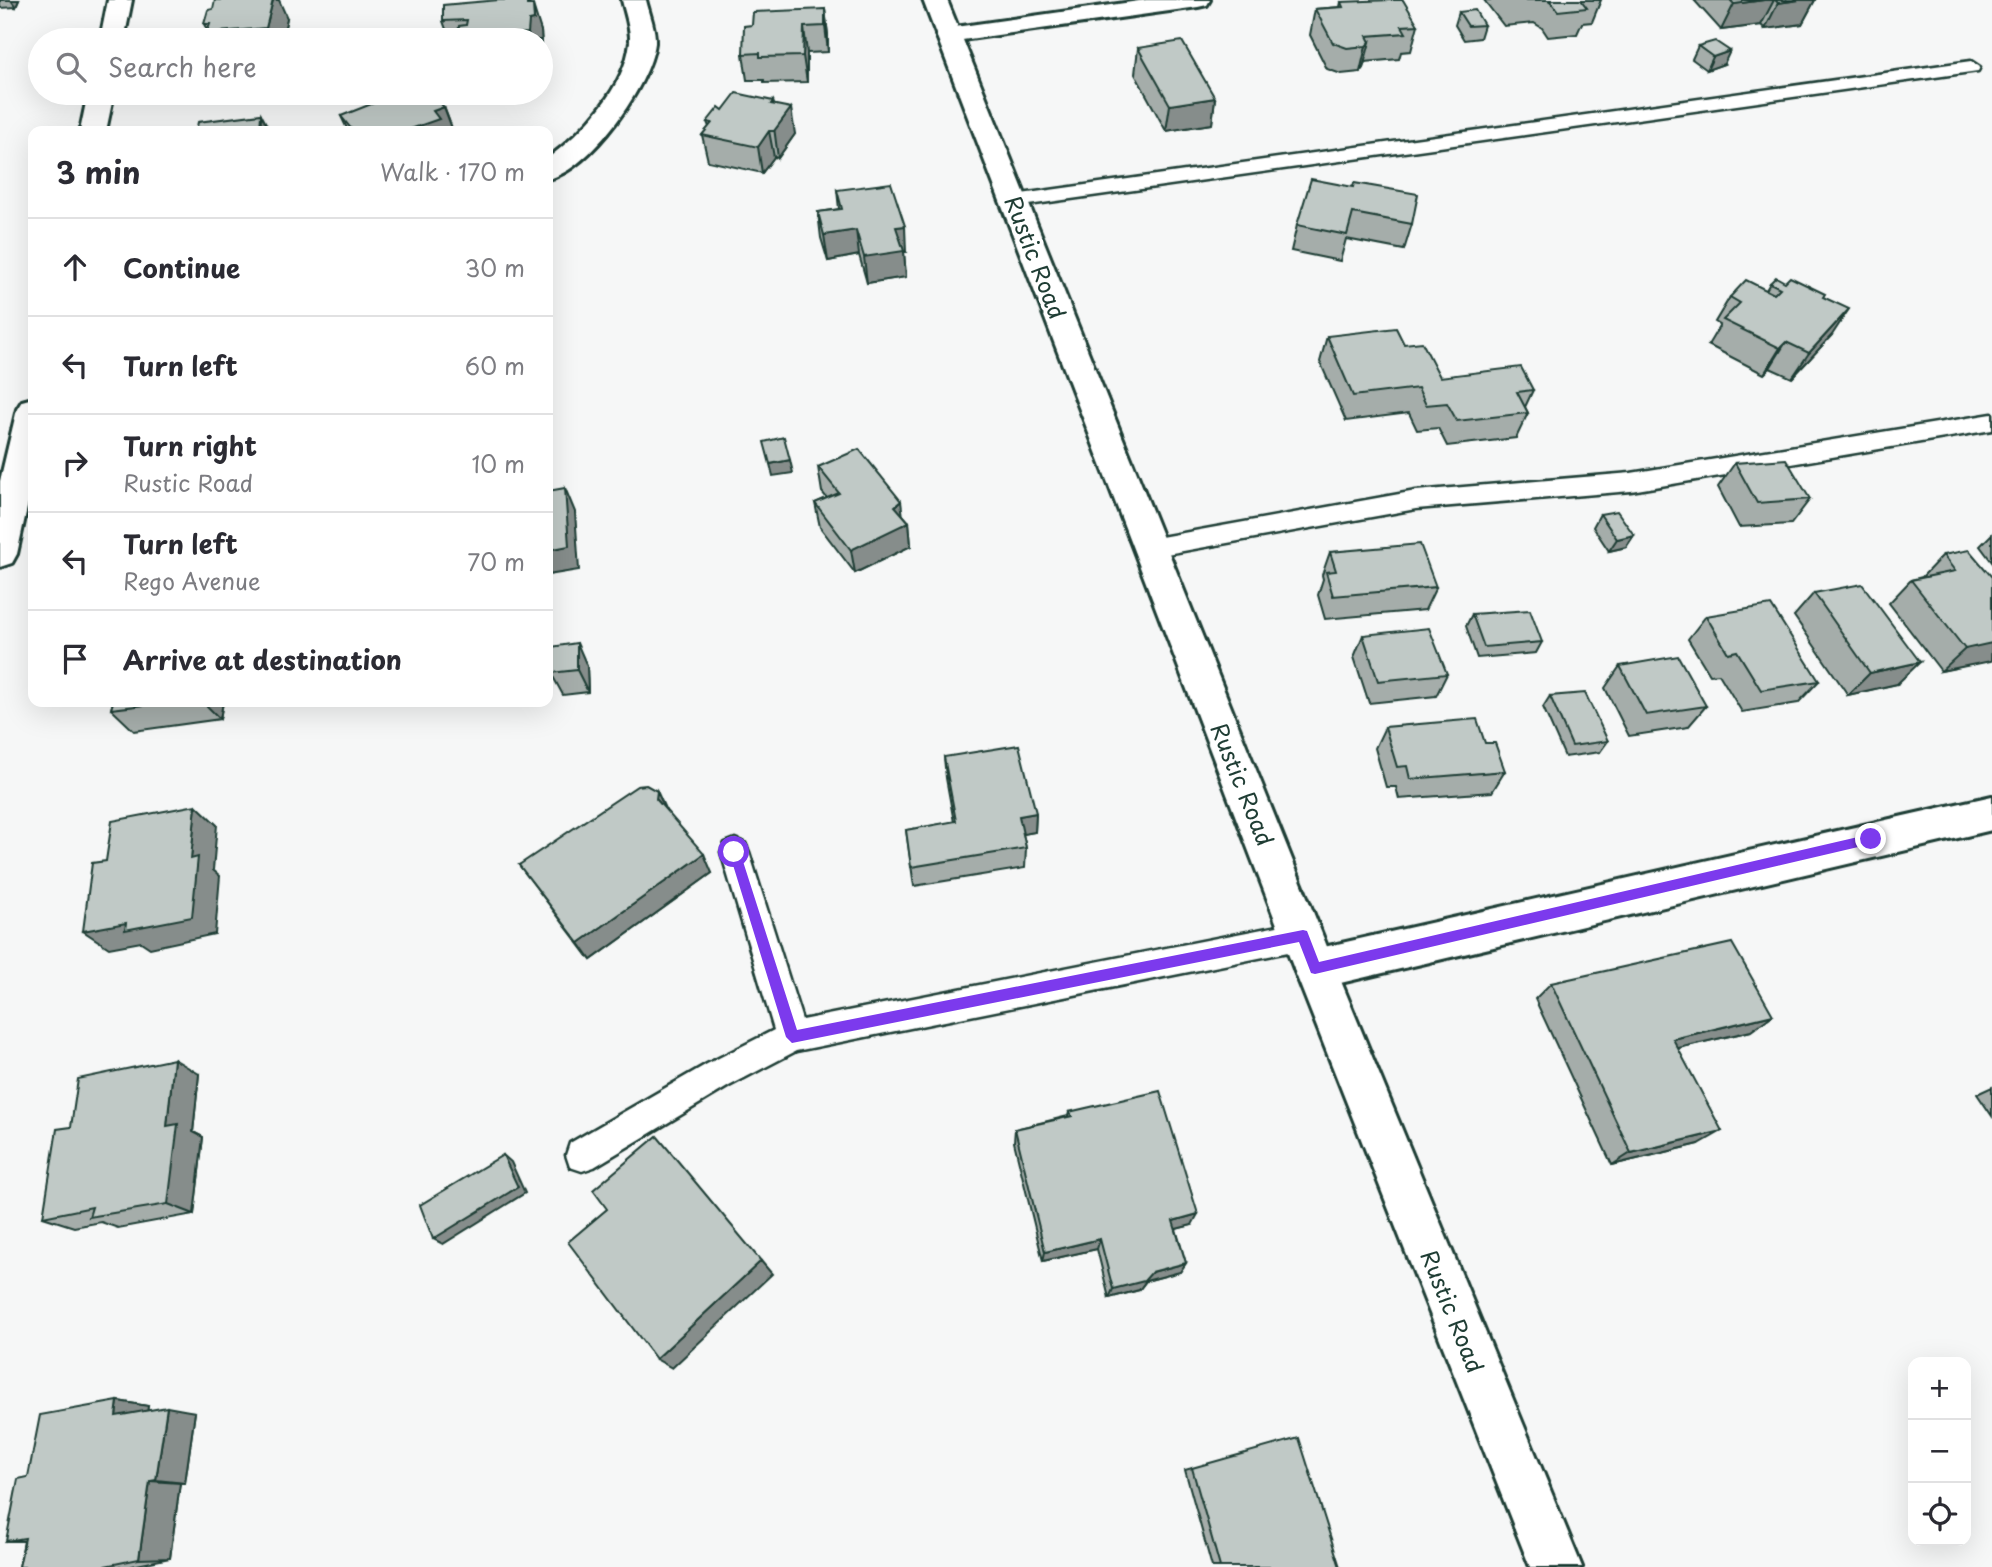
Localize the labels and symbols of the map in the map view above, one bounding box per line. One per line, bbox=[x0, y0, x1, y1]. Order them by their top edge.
street label: Rustic Road bbox=[996, 190, 1076, 324]
street label: Rustic Road bbox=[1202, 717, 1284, 851]
route end bbox=[1855, 823, 1886, 854]
route start bbox=[718, 836, 749, 867]
street label: Rustic Road bbox=[1412, 1244, 1494, 1378]

